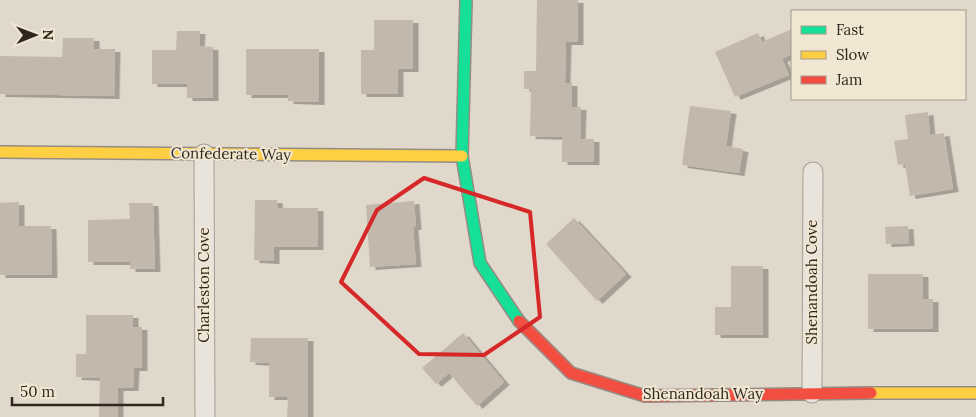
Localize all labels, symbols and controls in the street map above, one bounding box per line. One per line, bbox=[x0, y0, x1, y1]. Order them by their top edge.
north arrow bbox=[10, 10, 60, 60]
legend bbox=[791, 10, 966, 100]
text: Fast bbox=[836, 20, 864, 39]
text: N bbox=[39, 29, 57, 41]
text: Slow bbox=[836, 45, 869, 64]
text: Jam bbox=[835, 70, 863, 89]
street label: Confederate Way bbox=[171, 143, 291, 164]
street label: Shenandoah Cove bbox=[802, 220, 821, 344]
street label: Charleston Cove bbox=[194, 227, 213, 343]
scale bar bbox=[12, 374, 164, 406]
text: 50 m bbox=[20, 382, 55, 401]
street label: Shenandoah Way bbox=[643, 384, 763, 403]

